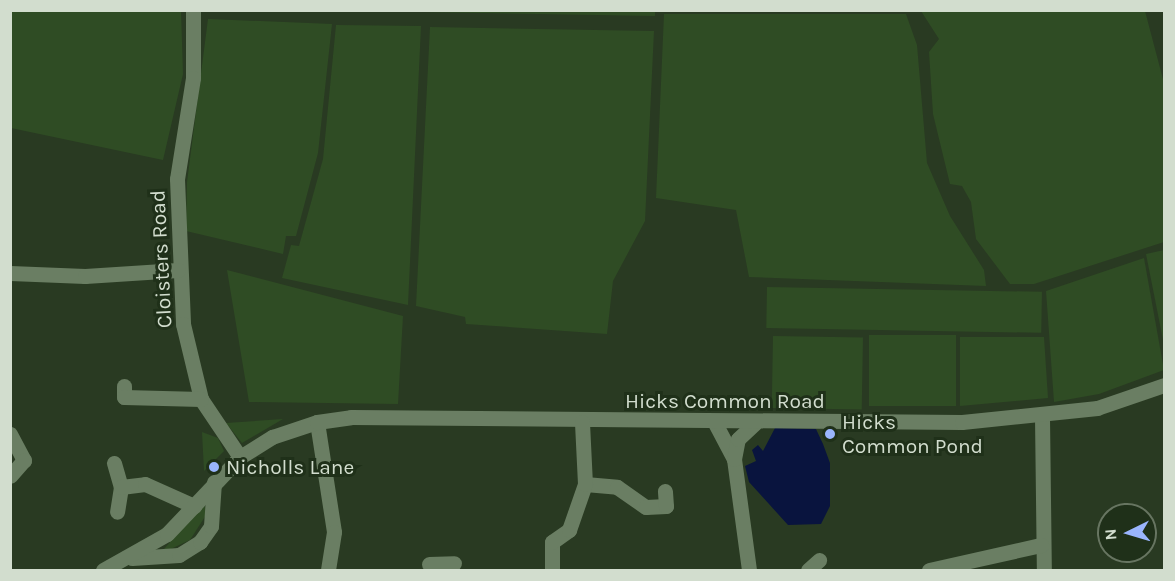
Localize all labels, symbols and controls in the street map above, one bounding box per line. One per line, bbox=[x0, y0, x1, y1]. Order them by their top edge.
street label: Cloisters Road bbox=[145, 189, 177, 329]
street label: Hicks Common Road bbox=[625, 388, 825, 414]
place label: Hicks Common Pond bbox=[842, 409, 983, 459]
marker: Hicks Common Pond bbox=[823, 427, 837, 441]
place label: Nicholls Lane bbox=[226, 454, 354, 480]
marker: Nicholls Lane bbox=[207, 460, 221, 474]
north arrow bbox=[1097, 503, 1157, 563]
text: N bbox=[1101, 528, 1121, 541]

